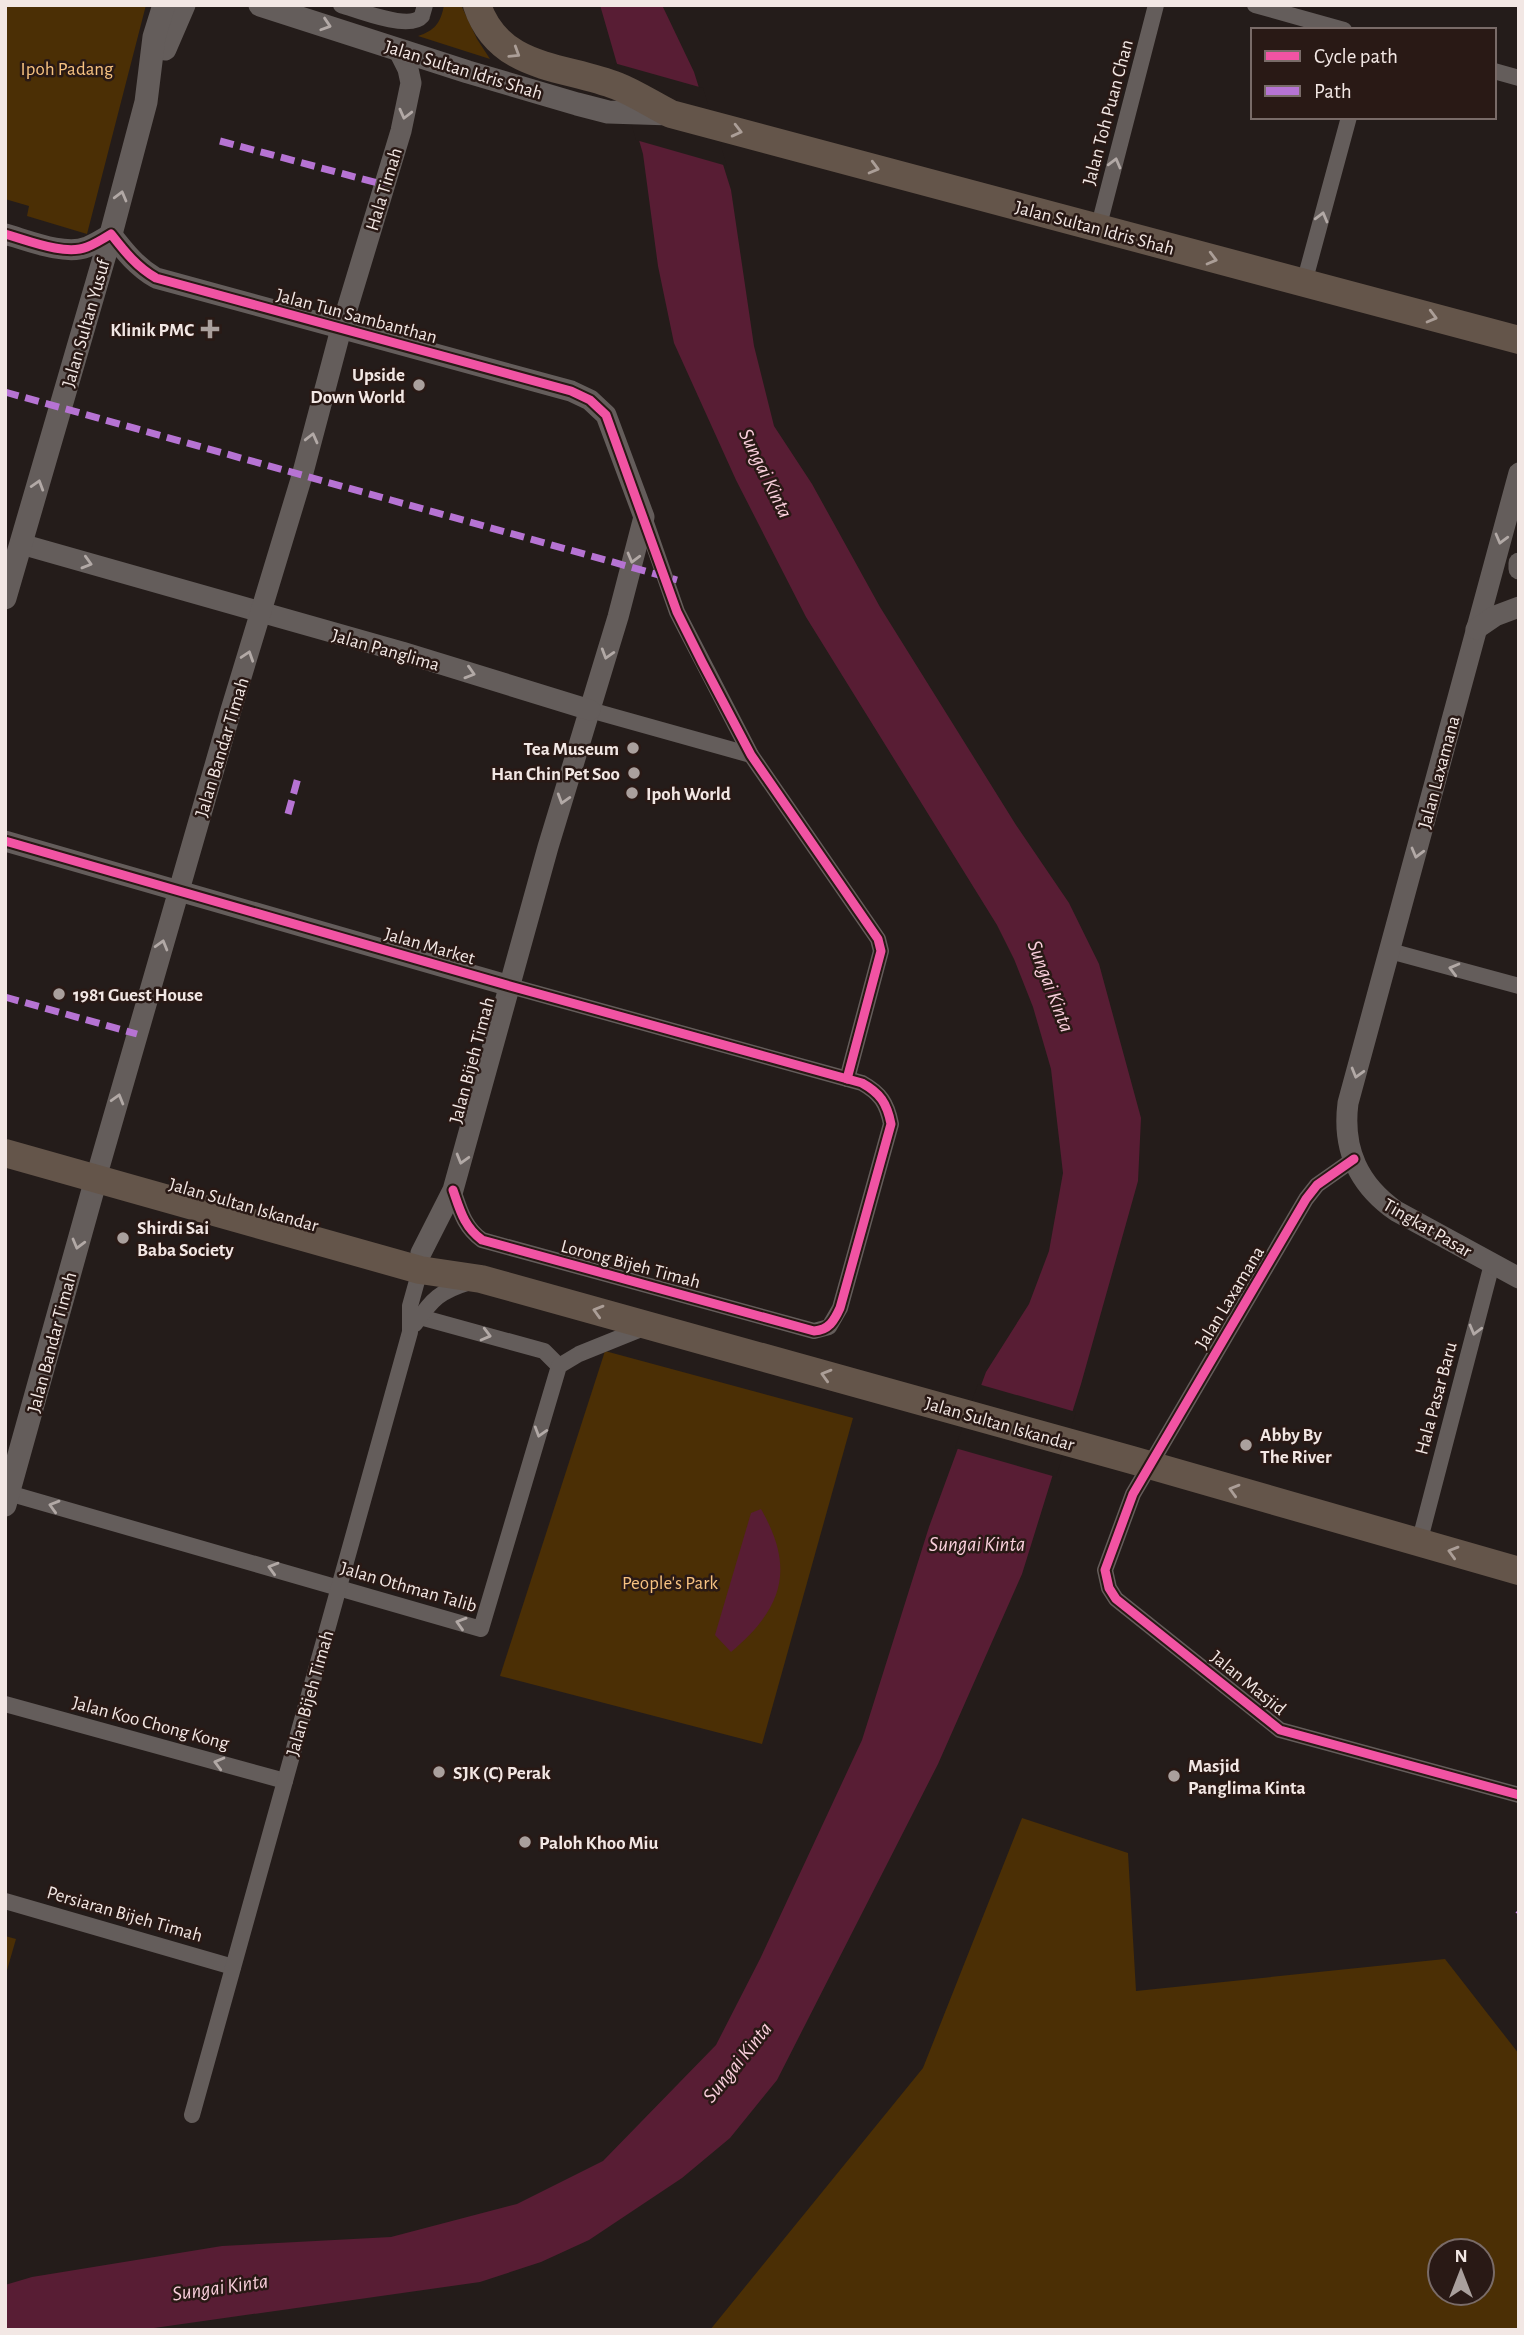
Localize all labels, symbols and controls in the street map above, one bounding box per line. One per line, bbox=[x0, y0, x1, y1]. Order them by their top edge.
one-way arrow bbox=[319, 17, 331, 31]
legend bbox=[1251, 28, 1496, 119]
street label: Jalan Sultan Idris Shah bbox=[382, 37, 545, 104]
street label: Jalan Toh Puan Chan bbox=[1080, 38, 1137, 187]
one-way arrow bbox=[508, 44, 521, 57]
text: Cycle path bbox=[1314, 46, 1398, 67]
park label: Ipoh Padang bbox=[21, 60, 114, 79]
text: Path bbox=[1314, 81, 1352, 102]
one-way arrow bbox=[399, 108, 413, 120]
one-way arrow bbox=[731, 123, 743, 137]
street label: Hala Timah bbox=[363, 146, 406, 233]
one-way arrow bbox=[1107, 157, 1121, 169]
one-way arrow bbox=[868, 159, 880, 174]
one-way arrow bbox=[113, 190, 127, 202]
street label: Jalan Sultan Idris Shah bbox=[1013, 198, 1176, 259]
one-way arrow bbox=[1314, 211, 1328, 223]
one-way arrow bbox=[1206, 251, 1218, 265]
street label: Jalan Sultan Yusuf bbox=[59, 256, 114, 390]
street label: Jalan Tun Sambanthan bbox=[274, 286, 439, 347]
one-way arrow bbox=[1426, 308, 1438, 323]
marker: Klinik PMC bbox=[200, 319, 220, 339]
place label: Klinik PMC bbox=[110, 321, 194, 340]
place label: Upside Down World bbox=[310, 366, 405, 407]
marker: Upside Down World bbox=[411, 377, 427, 393]
water label: Sungai Kinta bbox=[735, 425, 796, 521]
one-way arrow bbox=[304, 432, 318, 444]
one-way arrow bbox=[29, 480, 44, 492]
one-way arrow bbox=[1495, 532, 1509, 544]
one-way arrow bbox=[627, 551, 642, 563]
one-way arrow bbox=[81, 555, 93, 569]
street label: Jalan Panglima bbox=[330, 626, 442, 675]
one-way arrow bbox=[600, 648, 615, 660]
one-way arrow bbox=[240, 651, 254, 663]
one-way arrow bbox=[464, 665, 476, 680]
street label: Jalan Bandar Timah bbox=[192, 676, 253, 819]
street label: Jalan Laxamana bbox=[1415, 714, 1464, 831]
place label: Tea Museum bbox=[524, 740, 619, 759]
marker: Tea Museum bbox=[625, 740, 641, 756]
place label: Han Chin Pet Soo bbox=[491, 765, 620, 784]
marker: Han Chin Pet Soo bbox=[626, 765, 642, 781]
marker: Ipoh World bbox=[624, 785, 640, 801]
place label: Ipoh World bbox=[646, 785, 731, 804]
one-way arrow bbox=[557, 792, 571, 805]
one-way arrow bbox=[1411, 847, 1425, 859]
street label: Jalan Market bbox=[382, 924, 477, 968]
water label: Sungai Kinta bbox=[1023, 937, 1078, 1035]
one-way arrow bbox=[154, 939, 169, 951]
one-way arrow bbox=[1448, 963, 1460, 977]
marker: 1981 Guest House bbox=[51, 986, 67, 1002]
place label: 1981 Guest House bbox=[73, 986, 203, 1005]
street label: Jalan Bijeh Timah bbox=[446, 995, 498, 1126]
one-way arrow bbox=[1350, 1066, 1365, 1078]
one-way arrow bbox=[110, 1093, 125, 1105]
one-way arrow bbox=[455, 1153, 470, 1165]
street label: Jalan Sultan Iskandar bbox=[167, 1175, 320, 1236]
street label: Tingkat Pasar bbox=[1380, 1195, 1475, 1261]
place label: Shirdi Sai Baba Society bbox=[137, 1219, 234, 1260]
marker: Shirdi Sai Baba Society bbox=[115, 1230, 131, 1246]
street label: Lorong Bijeh Timah bbox=[559, 1237, 702, 1292]
one-way arrow bbox=[72, 1238, 86, 1250]
street label: Jalan Laxamana bbox=[1192, 1243, 1268, 1352]
street label: Jalan Bandar Timah bbox=[25, 1270, 80, 1415]
one-way arrow bbox=[592, 1305, 604, 1320]
one-way arrow bbox=[1469, 1324, 1483, 1336]
one-way arrow bbox=[480, 1327, 492, 1341]
street label: Hala Pasar Baru bbox=[1412, 1340, 1461, 1457]
one-way arrow bbox=[820, 1368, 832, 1383]
street label: Jalan Sultan Iskandar bbox=[923, 1394, 1076, 1455]
one-way arrow bbox=[533, 1425, 548, 1437]
place label: Abby By The River bbox=[1260, 1426, 1332, 1467]
marker: Abby By The River bbox=[1238, 1437, 1254, 1453]
one-way arrow bbox=[1229, 1483, 1241, 1498]
one-way arrow bbox=[49, 1499, 61, 1514]
water label: Sungai Kinta bbox=[929, 1534, 1025, 1555]
one-way arrow bbox=[1447, 1546, 1459, 1561]
street label: Jalan Othman Talib bbox=[338, 1559, 479, 1616]
one-way arrow bbox=[267, 1562, 279, 1577]
park label: People's Park bbox=[622, 1574, 718, 1593]
one-way arrow bbox=[455, 1617, 467, 1632]
street label: Jalan Bijeh Timah bbox=[283, 1628, 337, 1758]
street label: Jalan Masjid bbox=[1207, 1647, 1289, 1719]
street label: Jalan Koo Chong Kong bbox=[70, 1693, 232, 1754]
one-way arrow bbox=[213, 1757, 225, 1771]
place label: Masjid Panglima Kinta bbox=[1188, 1757, 1306, 1798]
marker: SJK (C) Perak bbox=[431, 1764, 447, 1780]
place label: SJK (C) Perak bbox=[453, 1764, 551, 1783]
marker: Masjid Panglima Kinta bbox=[1166, 1768, 1182, 1784]
marker: Paloh Khoo Miu bbox=[517, 1834, 533, 1850]
place label: Paloh Khoo Miu bbox=[539, 1834, 659, 1853]
street label: Persiaran Bijeh Timah bbox=[45, 1883, 205, 1946]
water label: Sungai Kinta bbox=[699, 2018, 776, 2106]
north arrow bbox=[1426, 2237, 1496, 2307]
text: N bbox=[1454, 2247, 1468, 2266]
water label: Sungai Kinta bbox=[171, 2270, 269, 2305]

